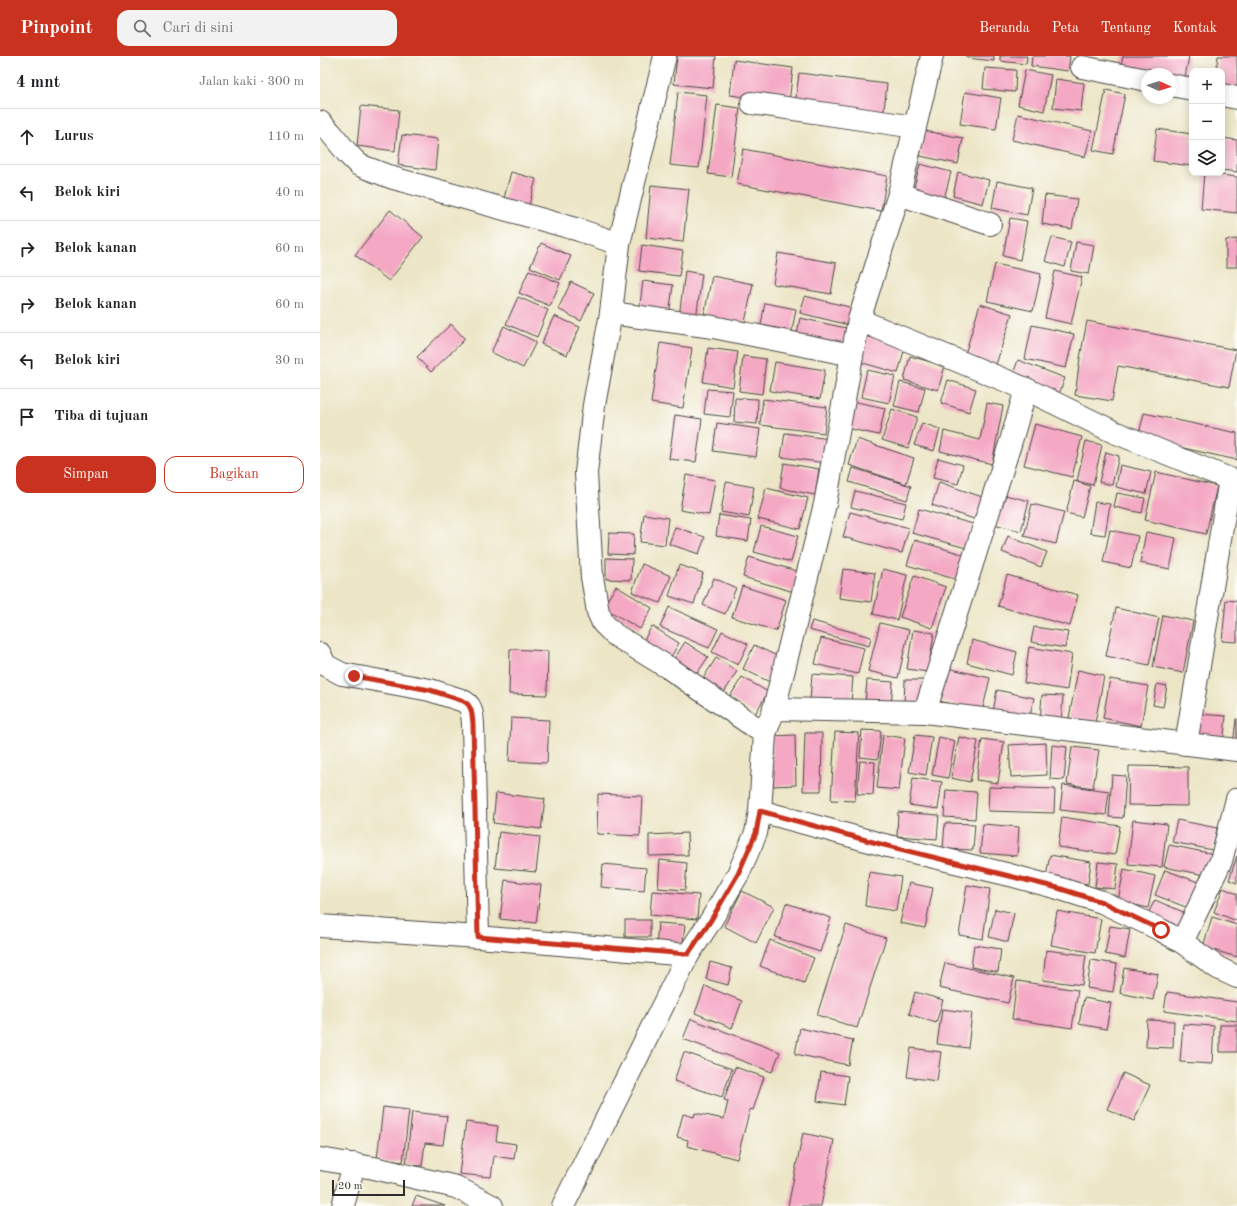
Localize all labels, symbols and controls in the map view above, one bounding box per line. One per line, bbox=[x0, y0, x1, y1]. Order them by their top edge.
search box bbox=[117, 10, 397, 46]
icon: search bbox=[131, 17, 153, 39]
text: Pinpoint bbox=[20, 19, 93, 38]
text: Cari di sini bbox=[163, 21, 233, 36]
text: Beranda bbox=[979, 21, 1030, 35]
text: Peta bbox=[1052, 21, 1079, 35]
text: Tentang bbox=[1101, 21, 1151, 35]
text: Kontak bbox=[1173, 21, 1217, 35]
north arrow bbox=[1141, 68, 1177, 104]
map controls bbox=[1189, 68, 1225, 176]
button: + bbox=[1189, 68, 1225, 104]
text: 4 mnt bbox=[16, 74, 60, 91]
text: Jalan kaki · 300 m bbox=[199, 75, 304, 88]
button: − bbox=[1189, 104, 1225, 140]
icon: ahead bbox=[16, 126, 38, 148]
text: Lurus bbox=[54, 129, 94, 144]
text: 110 m bbox=[267, 130, 304, 143]
button: layers bbox=[1189, 140, 1225, 176]
icon: left bbox=[16, 182, 38, 204]
text: Belok kiri bbox=[54, 185, 120, 200]
text: 40 m bbox=[275, 186, 304, 199]
icon: right bbox=[16, 238, 38, 260]
text: Belok kanan bbox=[54, 241, 137, 256]
text: 60 m bbox=[275, 242, 304, 255]
icon: right bbox=[16, 294, 38, 316]
text: Belok kanan bbox=[54, 297, 137, 312]
text: 60 m bbox=[275, 298, 304, 311]
icon: left bbox=[16, 350, 38, 372]
text: Belok kiri bbox=[54, 353, 120, 368]
text: 30 m bbox=[275, 354, 304, 367]
icon: arrive bbox=[16, 406, 38, 428]
text: Tiba di tujuan bbox=[54, 409, 148, 424]
button: Simpan bbox=[16, 456, 156, 493]
button: Bagikan bbox=[164, 456, 304, 493]
route end bbox=[345, 667, 363, 685]
route start bbox=[1152, 921, 1170, 939]
scale bar bbox=[332, 1178, 405, 1197]
text: 20 m bbox=[338, 1181, 363, 1192]

